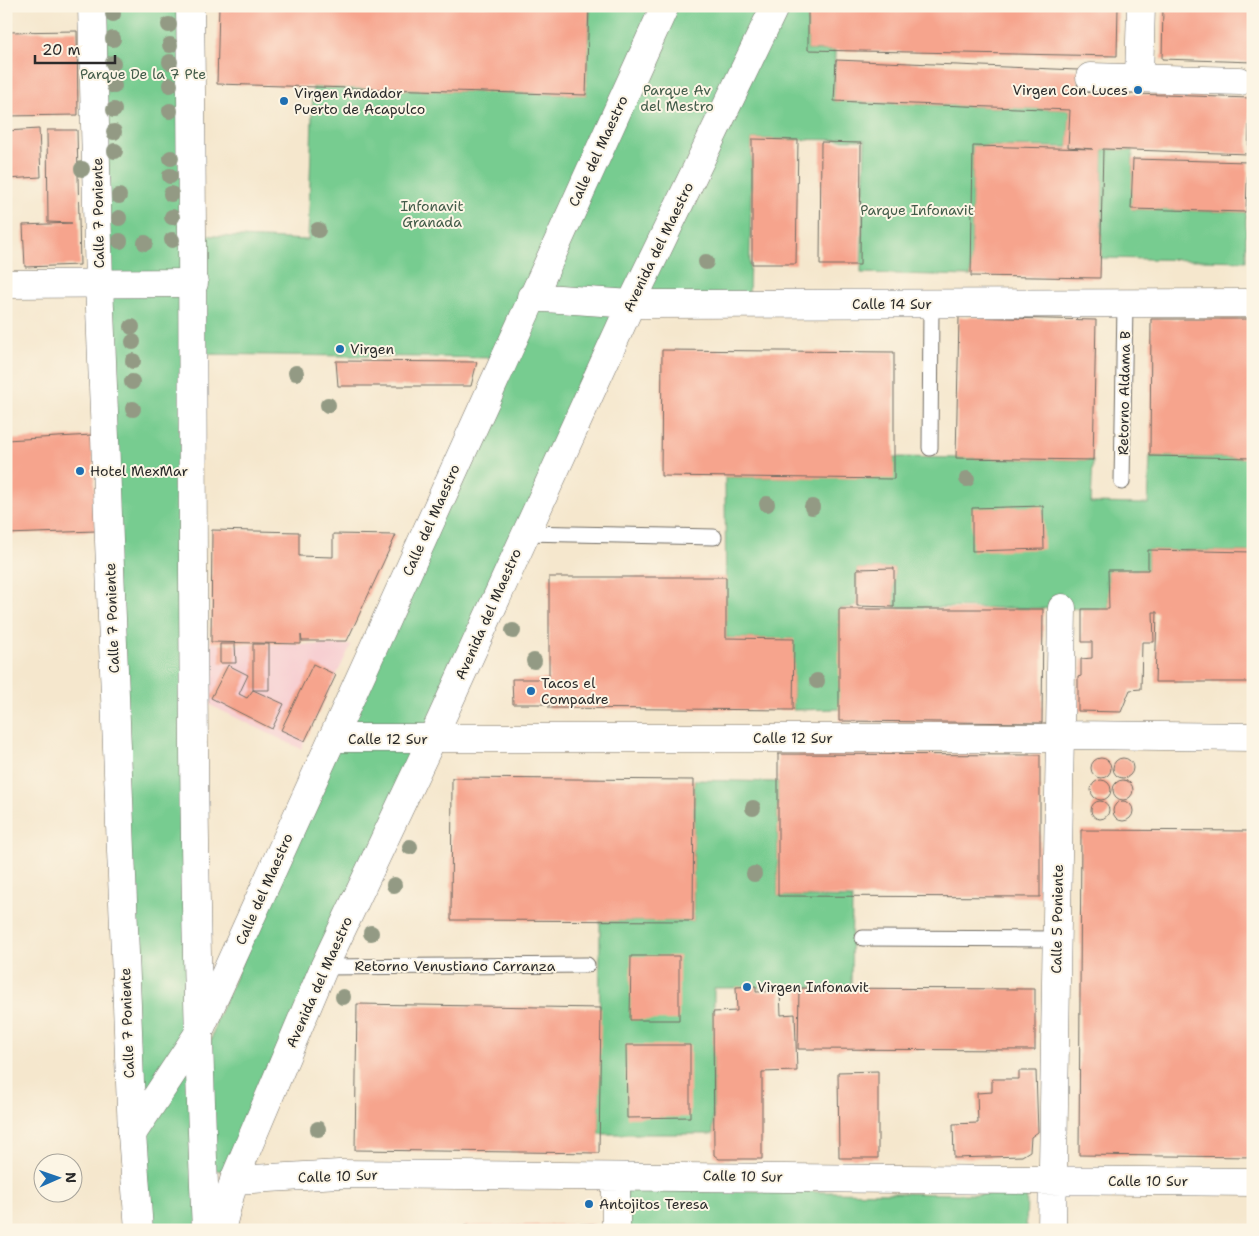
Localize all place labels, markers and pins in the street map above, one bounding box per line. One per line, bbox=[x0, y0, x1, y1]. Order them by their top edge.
place label: Virgen Con Luces bbox=[1013, 81, 1128, 99]
place label: Virgen Andador Puerto de Acapulco bbox=[294, 84, 425, 118]
marker: Virgen Con Luces bbox=[1132, 84, 1144, 96]
marker: Virgen Andador Puerto de Acapulco bbox=[278, 95, 290, 107]
place label: Virgen bbox=[350, 340, 394, 358]
marker: Virgen bbox=[334, 343, 346, 355]
place label: Hotel MexMar bbox=[90, 462, 189, 480]
marker: Hotel MexMar bbox=[74, 465, 86, 477]
place label: Tacos el Compadre bbox=[541, 674, 609, 708]
marker: Tacos el Compadre bbox=[525, 685, 537, 697]
place label: Virgen Infonavit bbox=[757, 978, 869, 996]
marker: Virgen Infonavit bbox=[741, 981, 753, 993]
place label: Antojitos Teresa bbox=[599, 1195, 709, 1213]
marker: Antojitos Teresa bbox=[583, 1198, 595, 1210]

